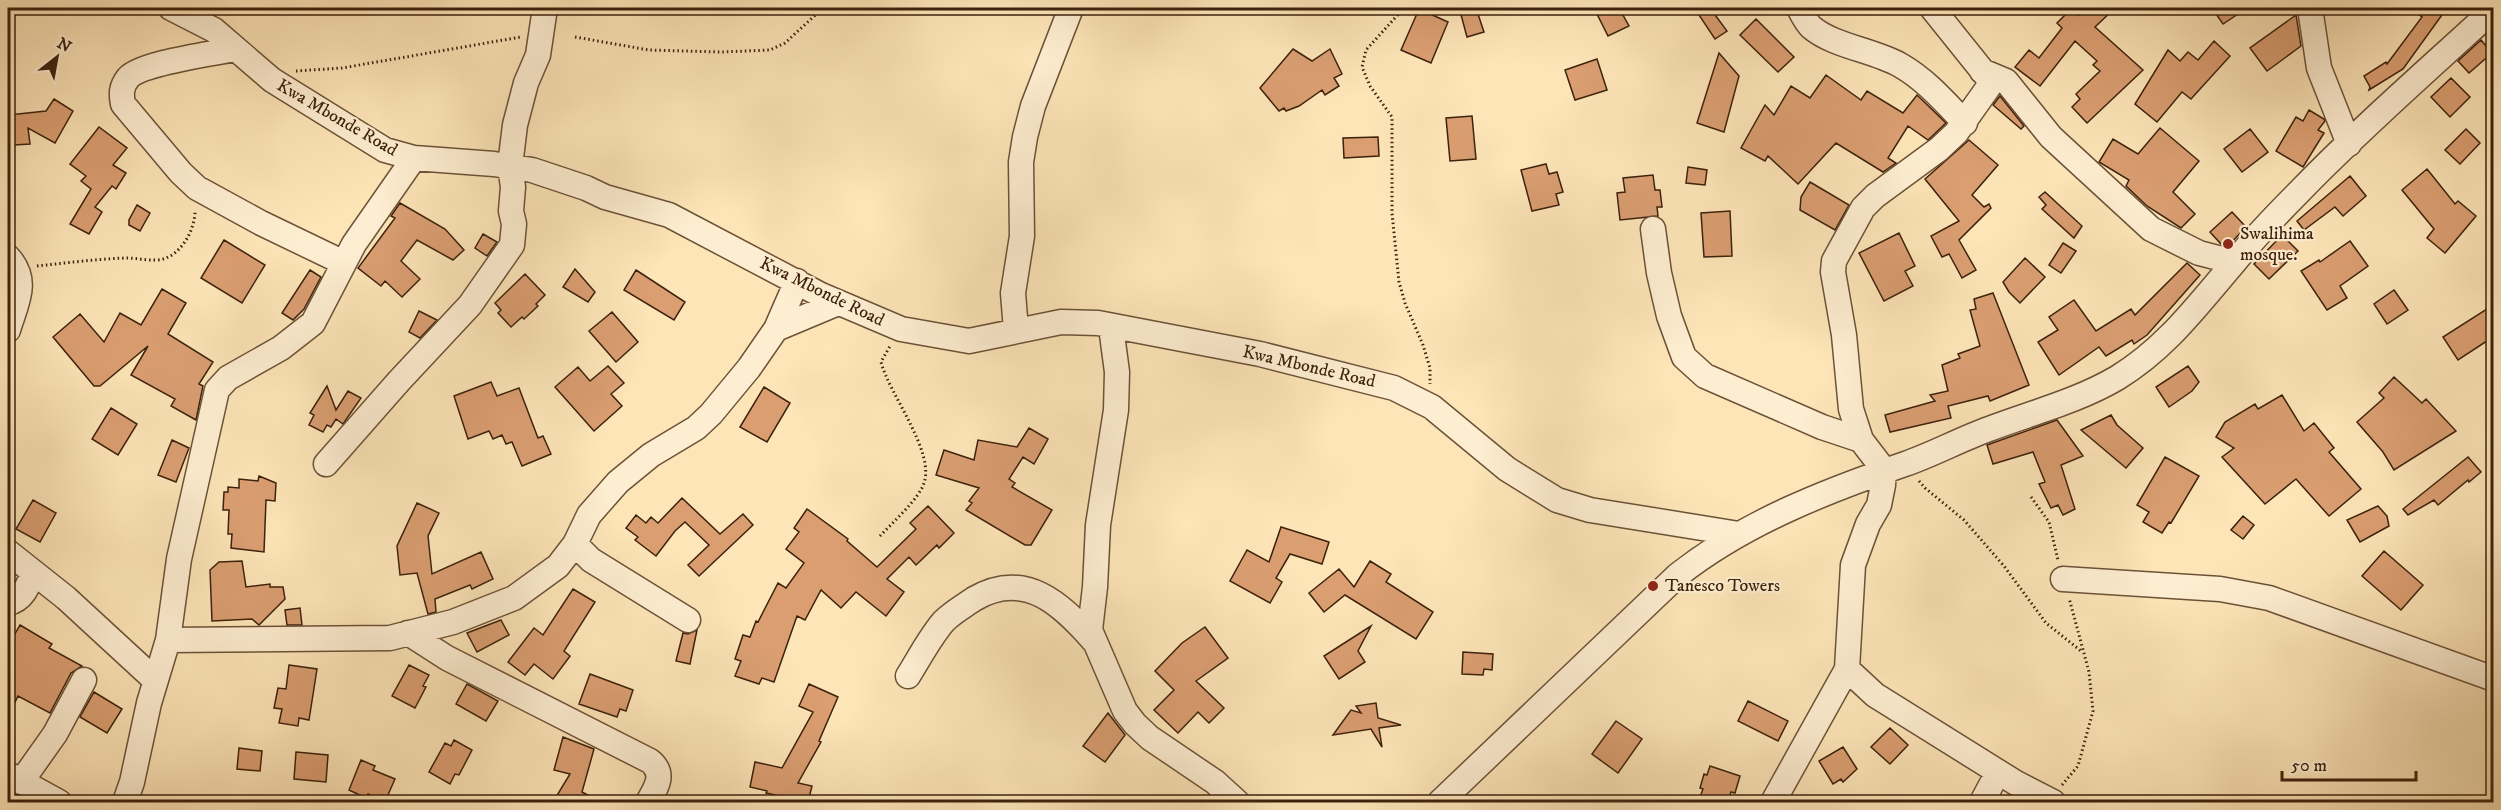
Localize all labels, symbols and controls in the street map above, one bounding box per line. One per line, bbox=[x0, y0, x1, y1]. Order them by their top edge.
north arrow bbox=[27, 27, 87, 87]
text: N bbox=[53, 33, 75, 57]
street label: Kwa Mbonde Road bbox=[273, 75, 401, 161]
place label: Swalihima mosque. bbox=[2240, 223, 2314, 266]
marker: Swalihima mosque. bbox=[2221, 237, 2235, 251]
street label: Kwa Mbonde Road bbox=[756, 252, 888, 332]
street label: Kwa Mbonde Road bbox=[1240, 341, 1378, 393]
place label: Tanesco Towers bbox=[1665, 575, 1780, 597]
marker: Tanesco Towers bbox=[1646, 579, 1660, 593]
scale bar bbox=[2282, 744, 2416, 782]
text: 50 m bbox=[2291, 755, 2327, 777]

